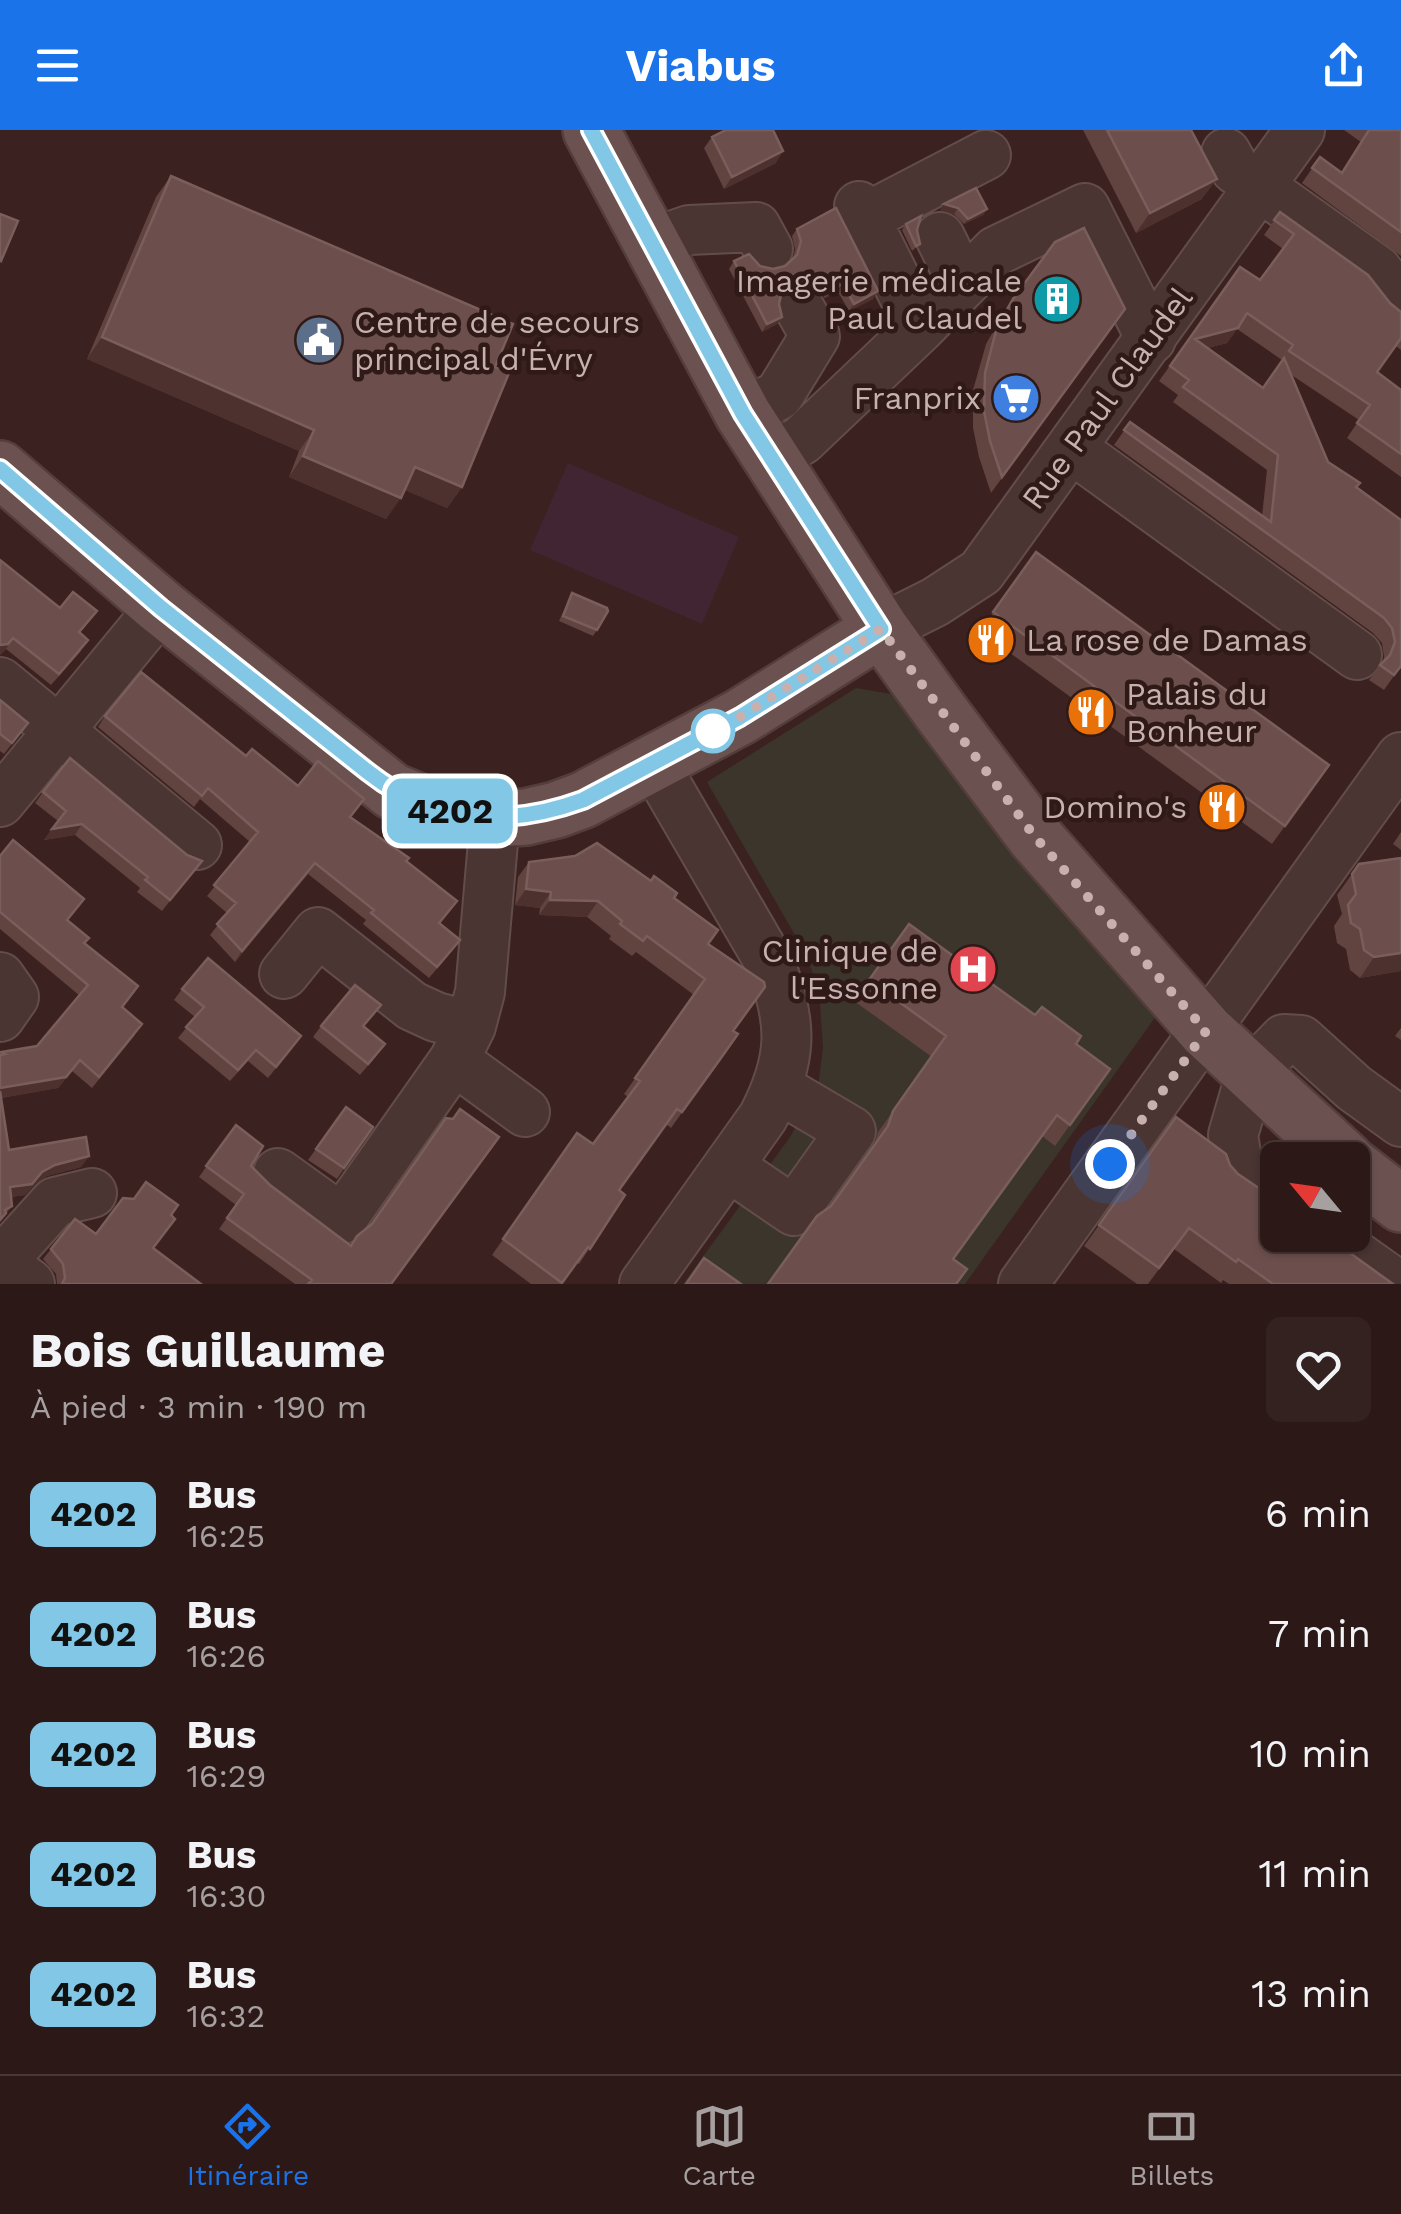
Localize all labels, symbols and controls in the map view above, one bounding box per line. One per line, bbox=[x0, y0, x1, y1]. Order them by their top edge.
icon: menu bbox=[30, 38, 85, 93]
icon: share bbox=[1316, 38, 1371, 93]
text: Viabus bbox=[626, 39, 775, 92]
place label: Imagerie médicale Paul Claudel bbox=[736, 262, 1022, 337]
building icon: Imagerie médicale Paul Claudel bbox=[1031, 273, 1083, 325]
street label: Rue Paul Claudel bbox=[1014, 280, 1200, 516]
place label: Centre de secours principal d'Évry bbox=[354, 303, 640, 378]
public building icon: Centre de secours principal d'Évry bbox=[293, 314, 345, 366]
supermarket icon: Franprix bbox=[990, 372, 1042, 424]
place label: Franprix bbox=[854, 379, 981, 417]
restaurant icon: La rose de Damas bbox=[965, 614, 1017, 666]
place label: La rose de Damas bbox=[1026, 621, 1308, 659]
place label: Palais du Bonheur bbox=[1126, 675, 1268, 750]
restaurant icon: Palais du Bonheur bbox=[1065, 686, 1117, 738]
unlabelled marker bbox=[692, 710, 734, 752]
line badge: 4202 bbox=[380, 778, 520, 844]
restaurant icon: Domino's bbox=[1196, 781, 1248, 833]
place label: Domino's bbox=[1043, 788, 1187, 826]
text: 4202 bbox=[407, 790, 493, 832]
place label: Clinique de l'Essonne bbox=[762, 932, 938, 1007]
hospital icon: Clinique de l'Essonne bbox=[947, 943, 999, 995]
your location bbox=[1085, 1139, 1135, 1189]
north arrow bbox=[1260, 1142, 1370, 1252]
map controls bbox=[1260, 1142, 1370, 1252]
button: heart bbox=[1266, 1317, 1371, 1422]
text: Bois Guillaume bbox=[30, 1322, 385, 1379]
text: À pied · 3 min · 190 m bbox=[30, 1388, 367, 1426]
text: Bus bbox=[186, 1473, 256, 1517]
text: 6 min bbox=[1265, 1492, 1371, 1536]
text: 4202 bbox=[50, 1493, 136, 1535]
text: 16:25 bbox=[186, 1517, 265, 1555]
text: Bus bbox=[186, 1593, 256, 1637]
text: 7 min bbox=[1268, 1612, 1371, 1656]
text: 4202 bbox=[50, 1613, 136, 1655]
text: 16:26 bbox=[186, 1637, 266, 1675]
text: Bus bbox=[186, 1713, 256, 1757]
text: 10 min bbox=[1250, 1732, 1371, 1776]
text: 4202 bbox=[50, 1733, 136, 1775]
text: 16:29 bbox=[186, 1757, 266, 1795]
text: Bus bbox=[186, 1833, 256, 1877]
text: 11 min bbox=[1259, 1852, 1371, 1896]
text: 4202 bbox=[50, 1853, 136, 1895]
text: 16:30 bbox=[186, 1877, 266, 1915]
text: Bus bbox=[186, 1953, 256, 1997]
text: 13 min bbox=[1251, 1972, 1371, 2016]
text: 4202 bbox=[50, 1973, 136, 2015]
text: 16:32 bbox=[186, 1997, 265, 2035]
tab: Itinéraire bbox=[187, 2099, 309, 2192]
tab: Carte bbox=[682, 2099, 756, 2192]
tab: Billets bbox=[1129, 2099, 1214, 2192]

